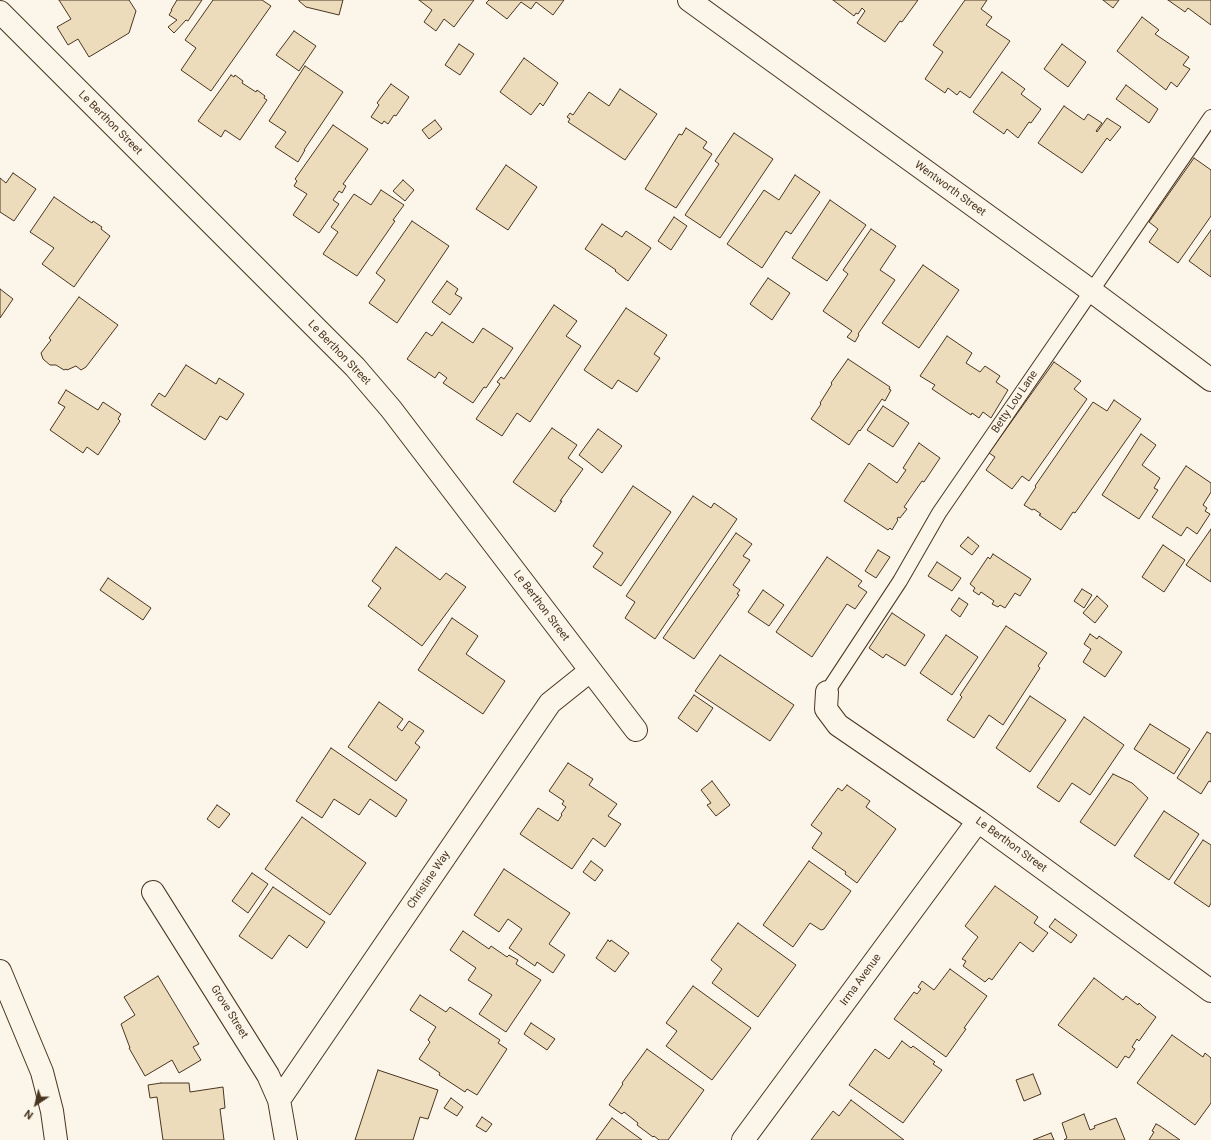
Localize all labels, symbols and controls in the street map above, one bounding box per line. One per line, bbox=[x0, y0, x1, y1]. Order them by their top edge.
street label: Le Berthon Street bbox=[75, 88, 145, 158]
street label: Wentworth Street bbox=[912, 159, 988, 219]
street label: Le Berthon Street bbox=[305, 318, 373, 388]
street label: Betty Lou Lane bbox=[989, 368, 1041, 436]
street label: Le Berthon Street bbox=[510, 568, 572, 644]
street label: Le Berthon Street bbox=[973, 815, 1049, 875]
street label: Christine Way bbox=[405, 849, 453, 911]
street label: Irma Avenue bbox=[838, 951, 884, 1009]
street label: Grove Street bbox=[207, 983, 251, 1041]
north arrow bbox=[16, 1084, 56, 1124]
text: N bbox=[22, 1107, 36, 1122]

